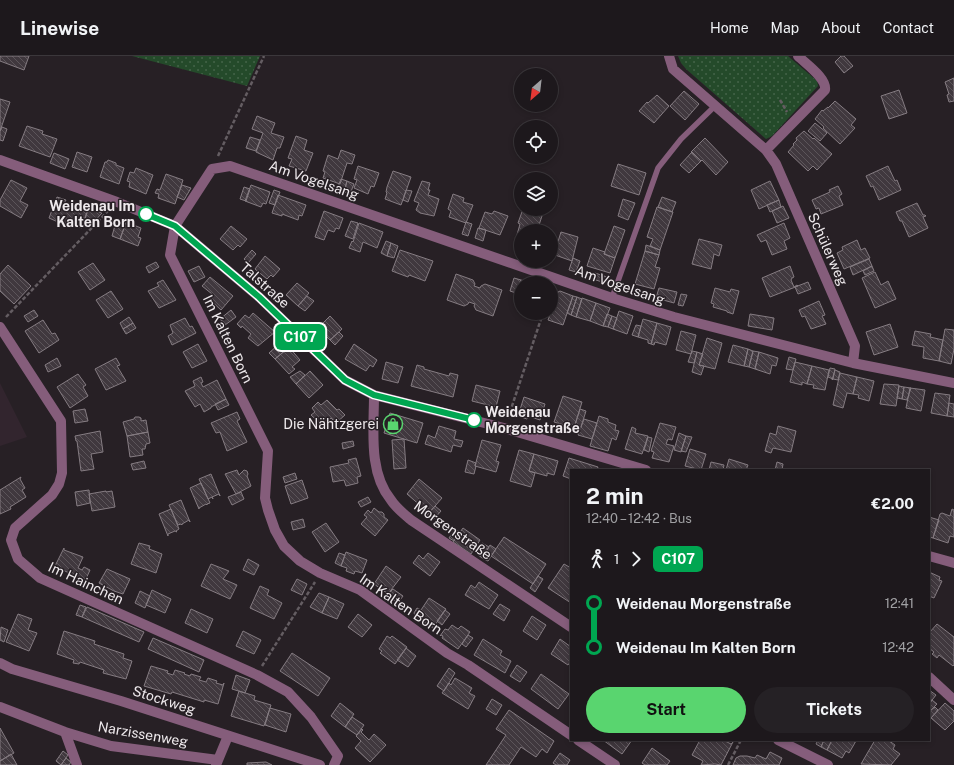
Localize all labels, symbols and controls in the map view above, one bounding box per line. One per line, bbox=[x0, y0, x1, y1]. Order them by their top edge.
text: Linewise bbox=[20, 17, 99, 39]
text: Home bbox=[710, 20, 749, 36]
text: Map bbox=[771, 20, 799, 36]
text: About bbox=[821, 20, 861, 36]
text: Contact bbox=[883, 20, 934, 36]
north arrow bbox=[514, 68, 558, 112]
map controls bbox=[514, 68, 558, 320]
button: locate bbox=[514, 120, 558, 164]
street label: Am Vogelsang bbox=[267, 157, 361, 203]
button: layers bbox=[514, 172, 558, 216]
place label: Weidenau Im Kalten Born bbox=[49, 198, 135, 230]
marker: Weidenau Im Kalten Born bbox=[138, 206, 154, 222]
street label: Schülerweg bbox=[805, 210, 851, 288]
button: + bbox=[514, 224, 558, 268]
street label: Talstraße bbox=[237, 259, 293, 311]
street label: Am Vogelsang bbox=[573, 262, 667, 308]
button: − bbox=[514, 276, 558, 320]
street label: Im Kalten Born bbox=[200, 292, 256, 386]
line badge: C107 bbox=[272, 324, 328, 350]
text: C107 bbox=[283, 329, 317, 345]
place label: Weidenau Morgenstraße bbox=[485, 404, 580, 436]
marker: Weidenau Morgenstraße bbox=[466, 412, 482, 428]
shop icon: Die Nähtzgerei bbox=[382, 413, 404, 435]
place label: Die Nähtzgerei bbox=[283, 416, 379, 432]
text: 2 min bbox=[586, 483, 644, 509]
text: €2.00 bbox=[871, 495, 914, 512]
street label: Morgenstraße bbox=[411, 497, 495, 563]
text: 12:40 – 12:42 · Bus bbox=[586, 511, 692, 526]
icon: walk bbox=[586, 548, 608, 570]
icon: forward bbox=[625, 548, 647, 570]
text: C107 bbox=[661, 551, 695, 567]
text: 1 bbox=[614, 552, 619, 567]
street label: Im Hainchen bbox=[46, 559, 126, 607]
street label: Im Kalten Born bbox=[357, 571, 445, 637]
text: Weidenau Morgenstraße bbox=[616, 595, 791, 612]
text: 12:41 bbox=[885, 596, 914, 611]
text: Weidenau Im Kalten Born bbox=[616, 639, 796, 656]
text: 12:42 bbox=[882, 640, 914, 655]
street label: Stockweg bbox=[131, 682, 198, 718]
button: Start bbox=[586, 687, 746, 733]
button: Tickets bbox=[754, 687, 914, 733]
street label: Narzissenweg bbox=[97, 718, 190, 750]

